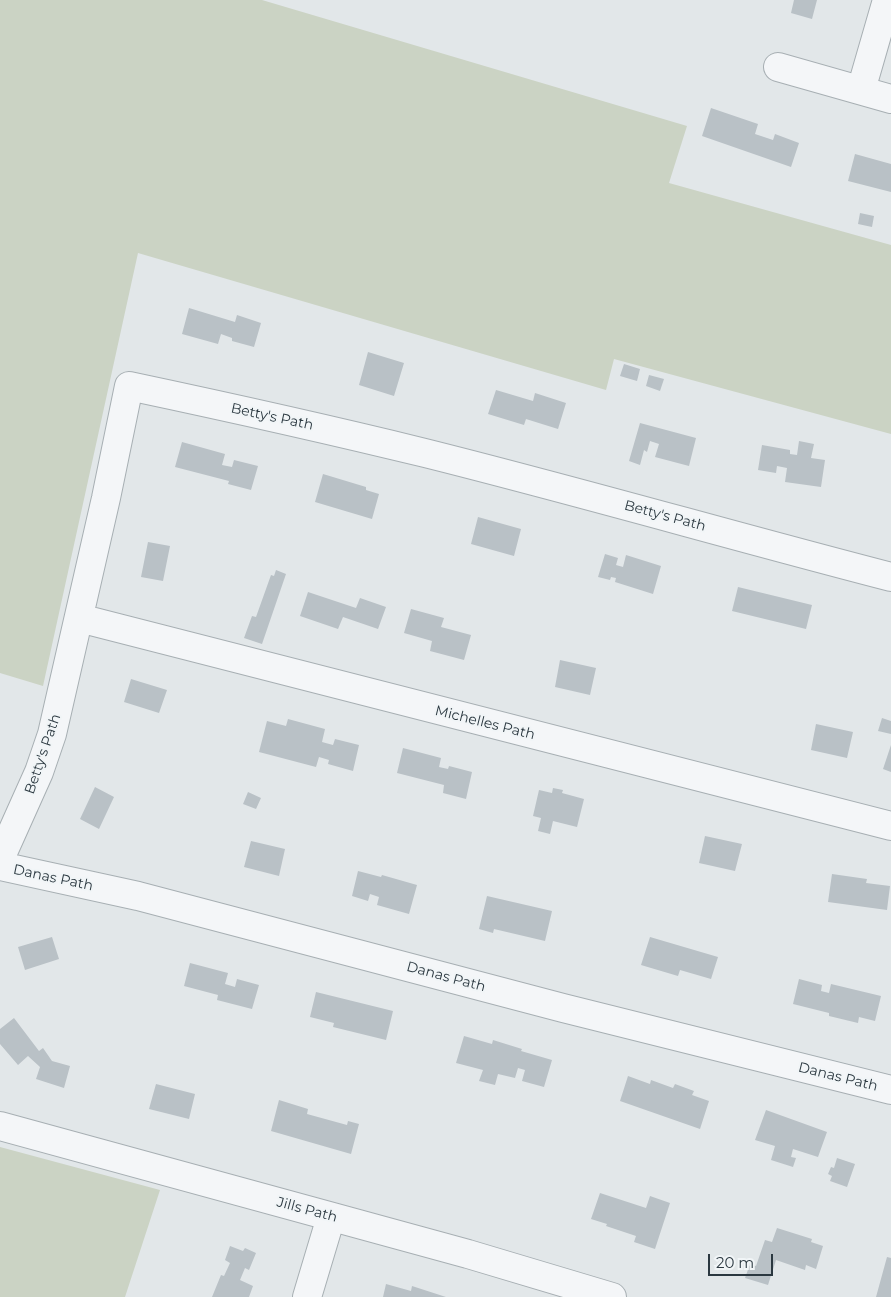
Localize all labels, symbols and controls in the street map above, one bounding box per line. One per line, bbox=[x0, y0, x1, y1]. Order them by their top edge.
street label: Betty's Path bbox=[229, 400, 315, 434]
street label: Betty's Path bbox=[622, 497, 708, 535]
street label: Michelles Path bbox=[433, 702, 537, 744]
street label: Betty's Path bbox=[21, 712, 65, 796]
street label: Danas Path bbox=[11, 861, 95, 895]
street label: Danas Path bbox=[405, 958, 487, 996]
street label: Danas Path bbox=[797, 1059, 879, 1095]
street label: Jills Path bbox=[275, 1194, 339, 1226]
scale bar bbox=[711, 1244, 776, 1276]
text: 20 m bbox=[716, 1253, 754, 1272]

